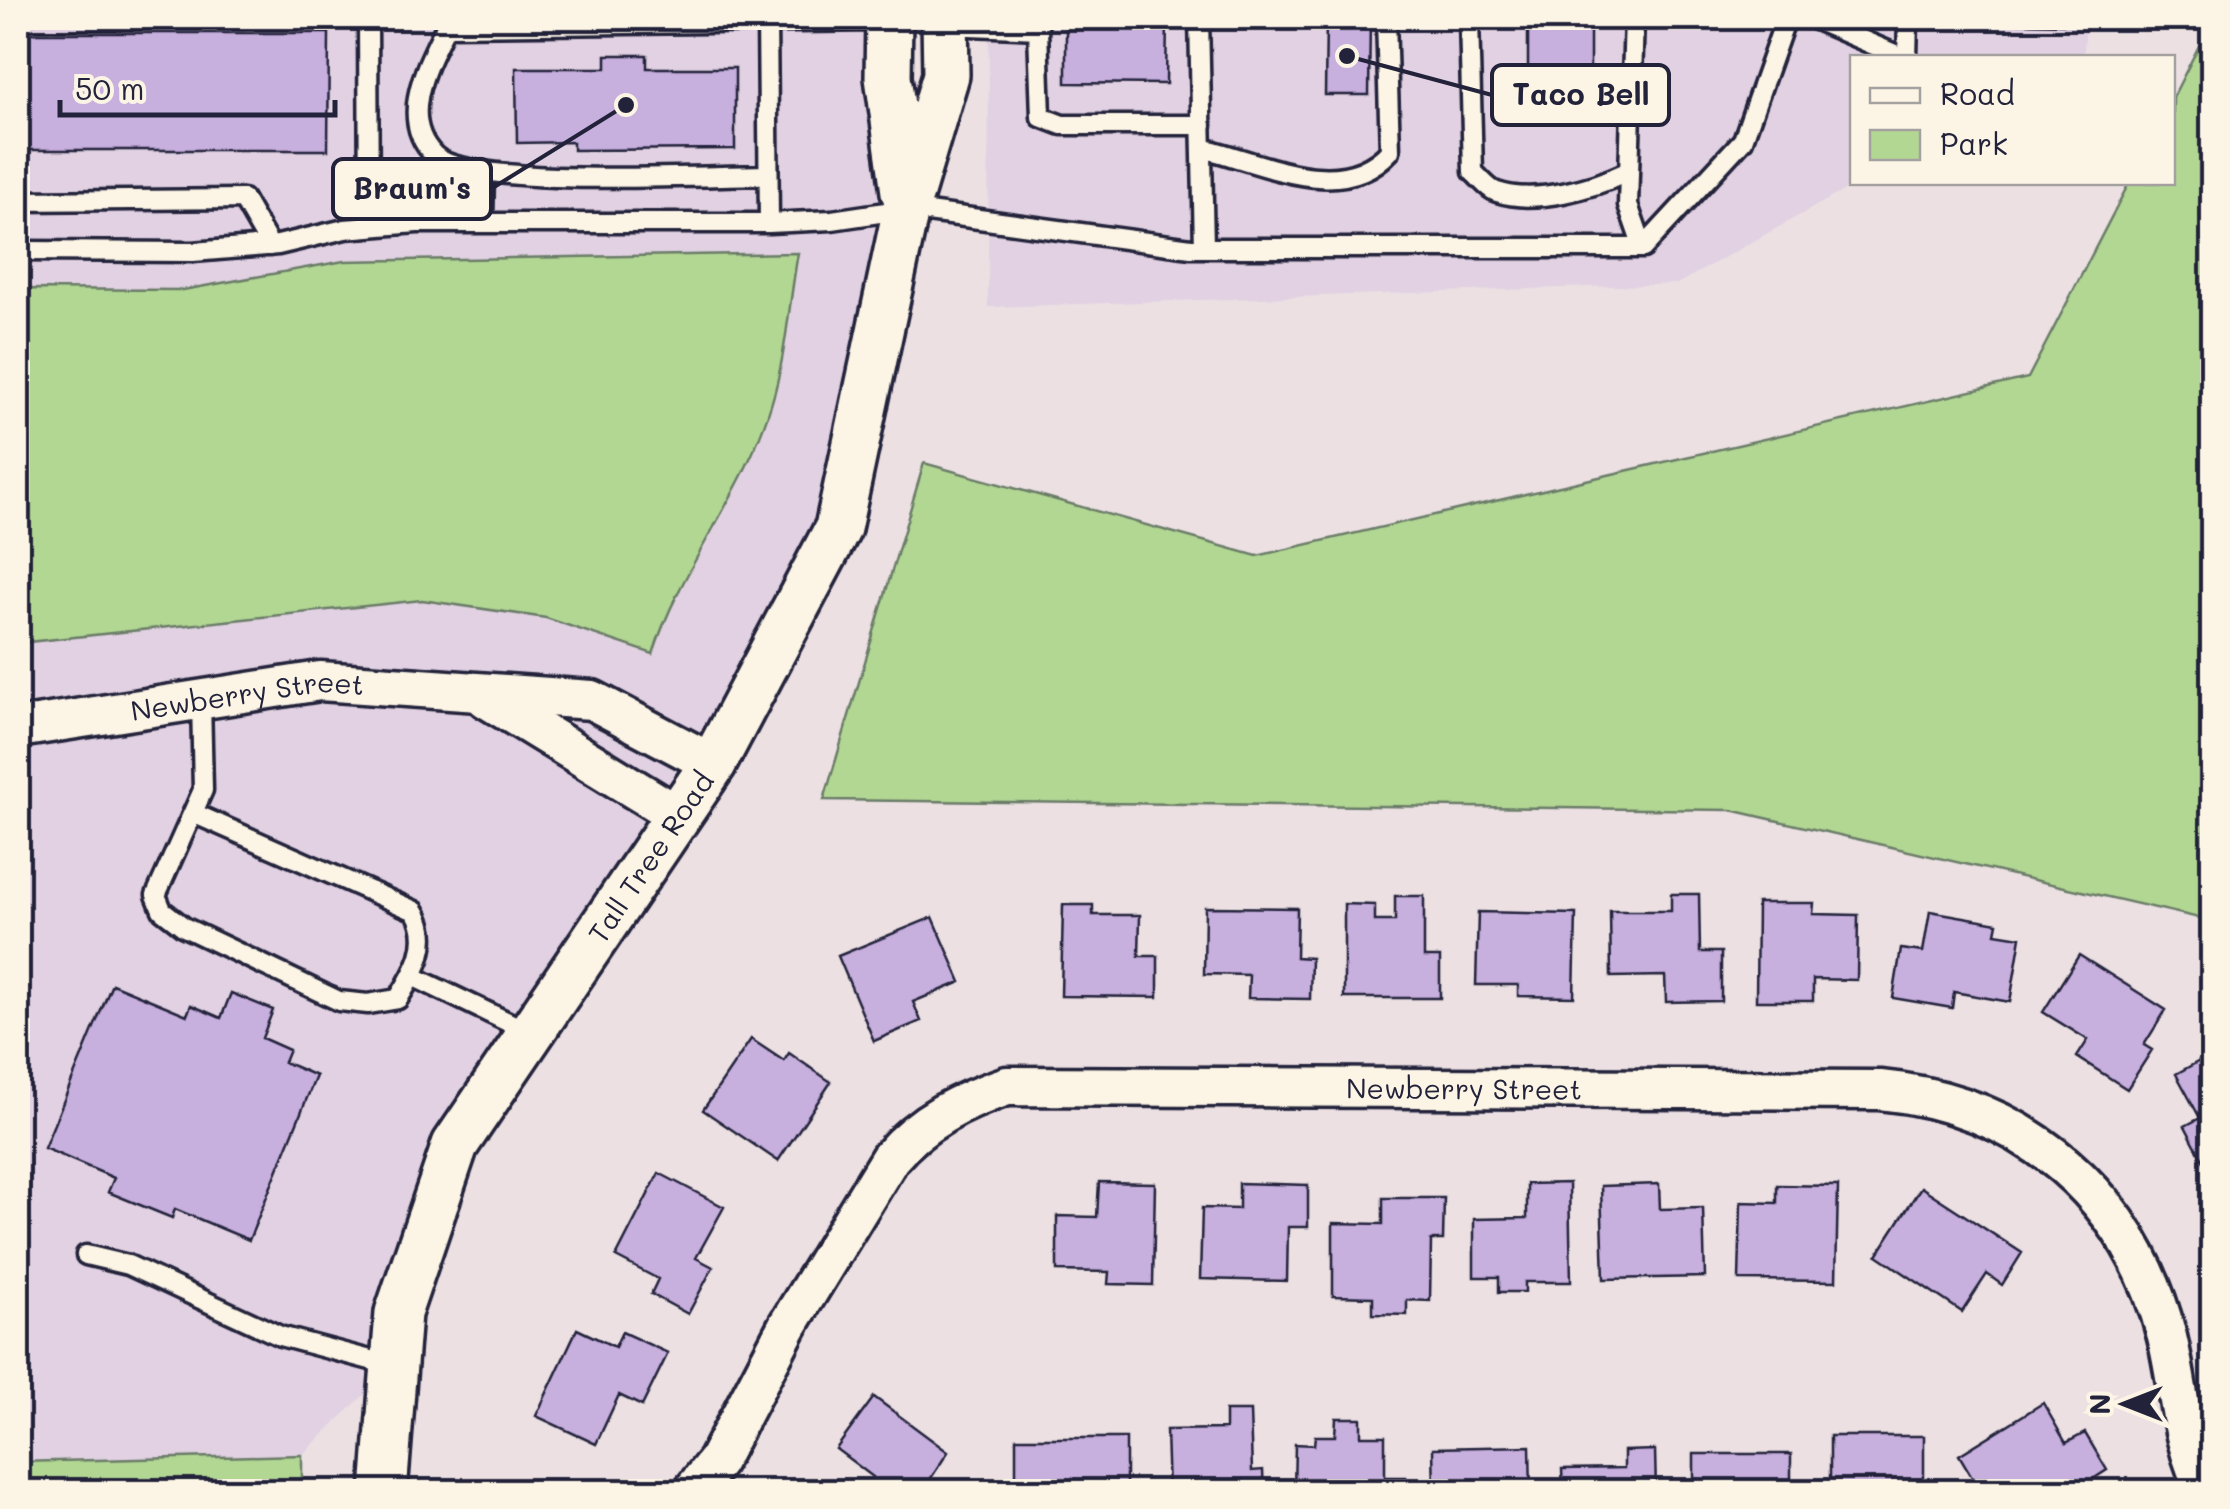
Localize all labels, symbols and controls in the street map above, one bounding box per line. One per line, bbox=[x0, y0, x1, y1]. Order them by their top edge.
scale bar bbox=[60, 55, 335, 117]
legend bbox=[1850, 55, 2175, 185]
callout: Taco Bell bbox=[1492, 65, 1669, 125]
text: 50 m bbox=[75, 68, 145, 108]
text: Taco Bell bbox=[1512, 73, 1650, 113]
text: Road bbox=[1940, 73, 2015, 113]
text: Park bbox=[1940, 123, 2008, 163]
callout: Braum's bbox=[333, 159, 491, 219]
text: Braum's bbox=[353, 167, 471, 207]
street label: Newberry Street bbox=[128, 663, 365, 728]
street label: Tall Tree Road bbox=[579, 764, 721, 949]
street label: Newberry Street bbox=[1346, 1070, 1582, 1107]
north arrow bbox=[2075, 1354, 2175, 1454]
text: N bbox=[2081, 1393, 2117, 1415]

